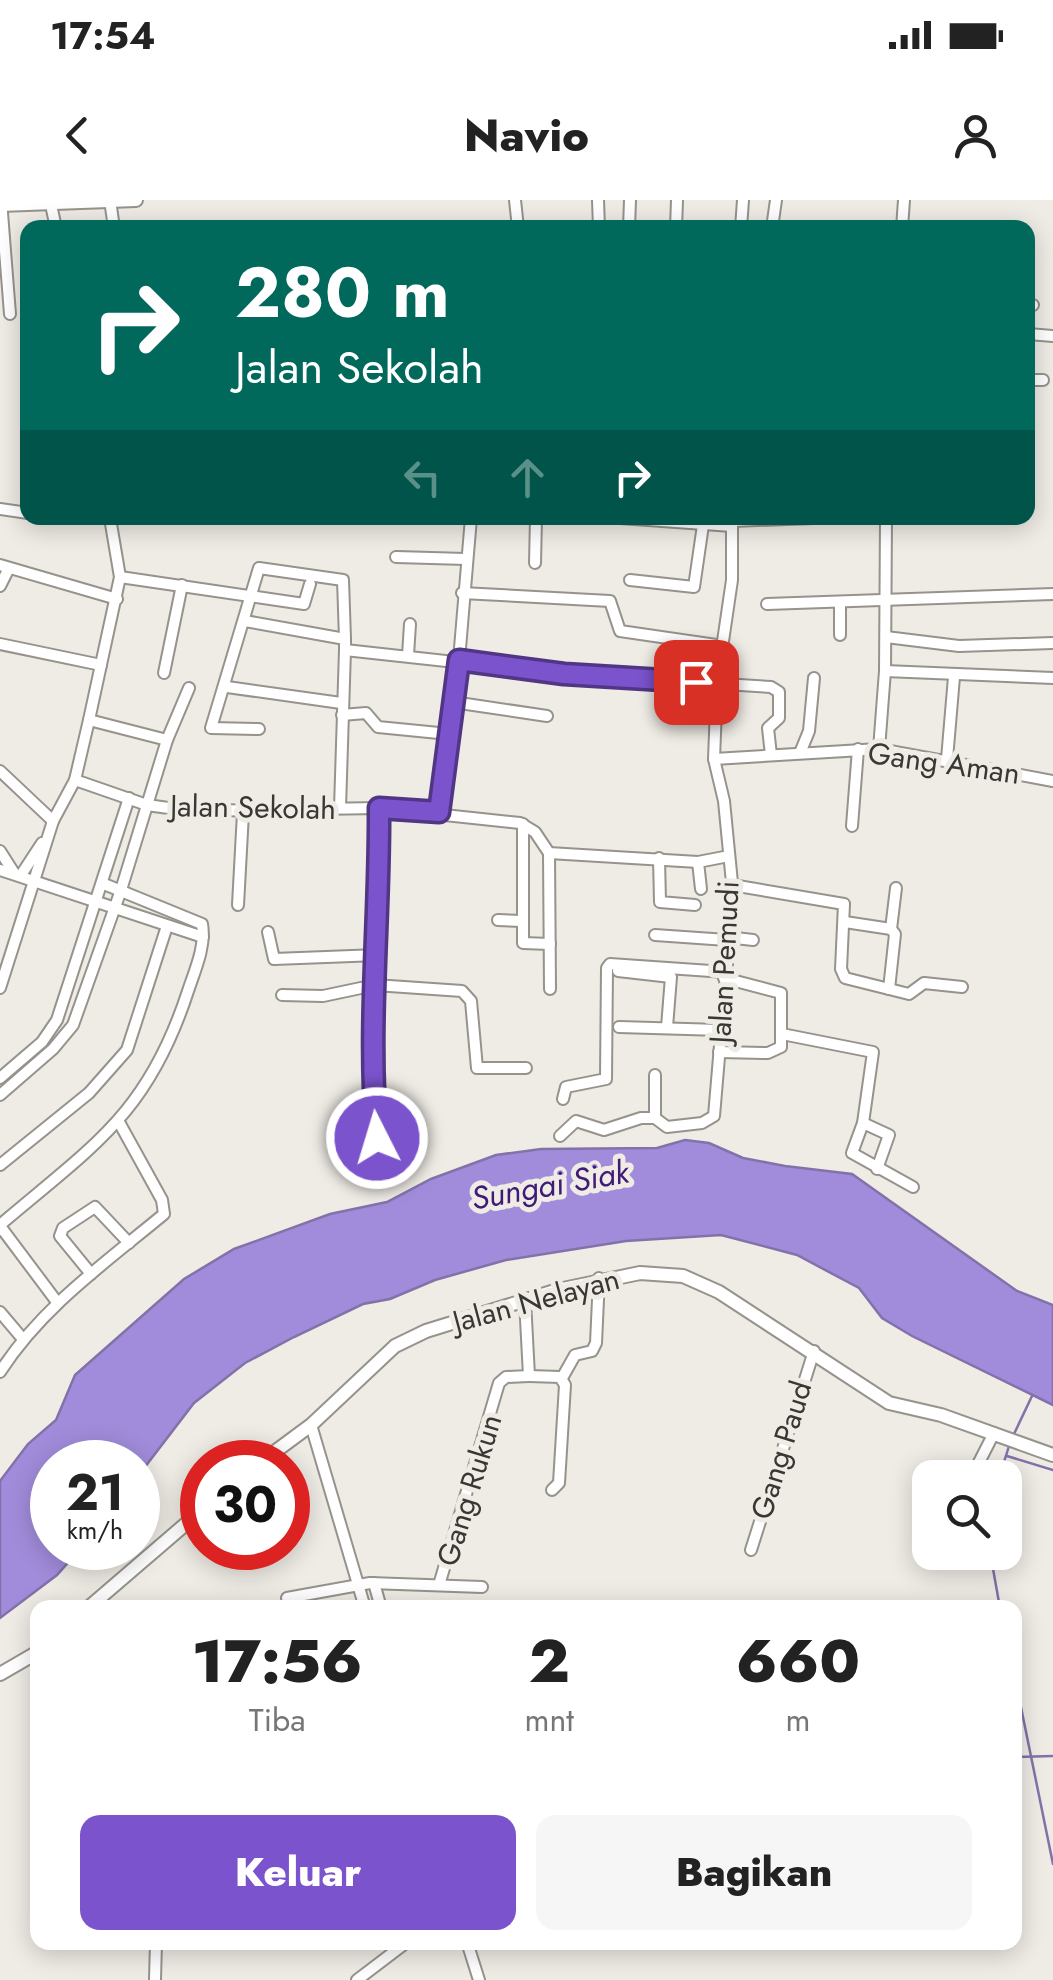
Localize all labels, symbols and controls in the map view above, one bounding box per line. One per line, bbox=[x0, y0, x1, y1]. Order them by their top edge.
text: 17:54 bbox=[50, 8, 156, 63]
text: Navio bbox=[464, 103, 589, 168]
icon: back bbox=[50, 108, 105, 163]
icon: person bbox=[948, 108, 1003, 163]
text: 280 m bbox=[235, 242, 450, 343]
icon: right bbox=[70, 260, 200, 390]
text: Jalan Sekolah bbox=[235, 335, 484, 400]
icon: left bbox=[395, 450, 450, 505]
icon: ahead bbox=[500, 450, 555, 505]
icon: right bbox=[605, 450, 660, 505]
pin bbox=[654, 640, 739, 725]
icon: arrive bbox=[669, 655, 724, 710]
street label: Gang Aman bbox=[865, 731, 1023, 795]
street label: Jalan Sekolah bbox=[166, 784, 336, 830]
street label: Jalan Pemudi bbox=[698, 880, 750, 1048]
position arrow bbox=[325, 1086, 429, 1190]
water label: Sungai Siak bbox=[468, 1148, 634, 1221]
street label: Jalan Nelayan bbox=[444, 1257, 624, 1344]
street label: Gang Paud bbox=[740, 1376, 822, 1524]
street label: Gang Rukun bbox=[426, 1409, 512, 1571]
speed limit sign: 30 bbox=[180, 1440, 310, 1570]
text: 21 bbox=[66, 1456, 124, 1529]
map controls bbox=[912, 1460, 1022, 1570]
button: search bbox=[912, 1460, 1022, 1570]
text: km/h bbox=[67, 1512, 123, 1548]
text: 17:56 bbox=[192, 1618, 363, 1705]
text: 2 bbox=[529, 1618, 570, 1705]
text: 660 bbox=[736, 1618, 860, 1705]
text: Tiba bbox=[249, 1697, 306, 1743]
text: mnt bbox=[524, 1697, 574, 1743]
text: m bbox=[785, 1697, 810, 1743]
button: Keluar bbox=[80, 1815, 516, 1930]
button: Bagikan bbox=[536, 1815, 972, 1930]

